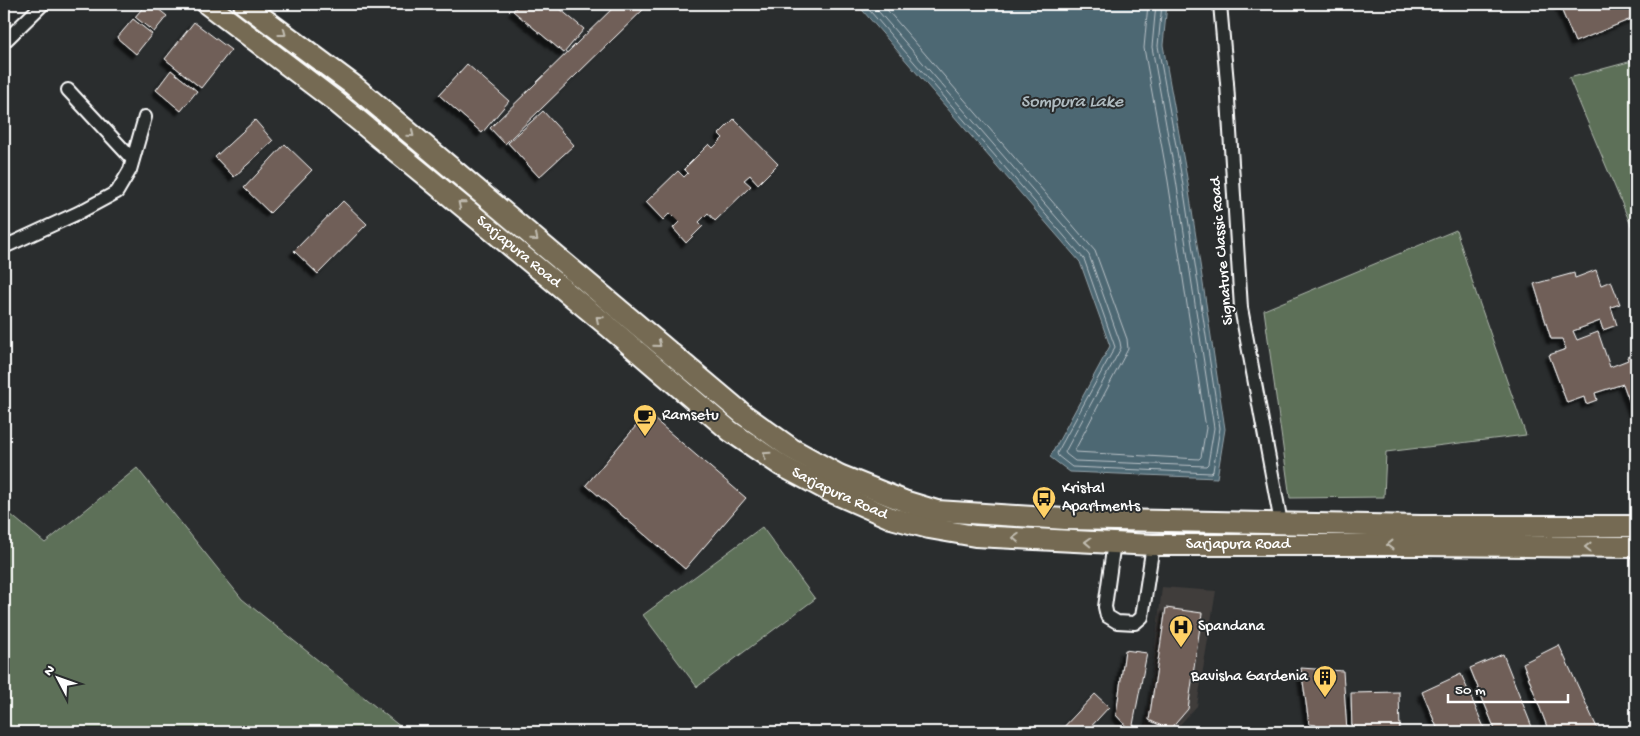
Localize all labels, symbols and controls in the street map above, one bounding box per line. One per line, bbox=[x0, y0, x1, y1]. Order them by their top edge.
one-way arrow bbox=[277, 27, 287, 36]
water label: Sompura Lake bbox=[1021, 92, 1124, 113]
one-way arrow bbox=[405, 128, 414, 137]
street label: Signature Classic Road bbox=[1207, 174, 1239, 326]
one-way arrow bbox=[457, 201, 466, 210]
street label: Sarjapura Road bbox=[472, 212, 566, 294]
one-way arrow bbox=[529, 233, 538, 242]
one-way arrow bbox=[596, 316, 605, 325]
one-way arrow bbox=[653, 338, 662, 347]
cafe icon: Ramsetu bbox=[632, 403, 658, 437]
place label: Ramsetu bbox=[662, 407, 719, 426]
one-way arrow bbox=[762, 452, 771, 461]
street label: Sarjapura Road bbox=[788, 463, 892, 525]
place label: Kristal Apartments bbox=[1062, 480, 1141, 517]
bus stop icon: Kristal Apartments bbox=[1031, 485, 1057, 519]
one-way arrow bbox=[1012, 533, 1020, 544]
one-way arrow bbox=[1083, 536, 1091, 547]
street label: Sarjapura Road bbox=[1186, 536, 1292, 555]
one-way arrow bbox=[1386, 540, 1394, 550]
one-way arrow bbox=[1583, 542, 1591, 552]
hospital icon: Spandana bbox=[1168, 614, 1194, 648]
place label: Spandana bbox=[1198, 618, 1266, 637]
north arrow bbox=[32, 654, 82, 704]
text: N bbox=[41, 662, 59, 680]
building icon: Bavisha Gardenia bbox=[1312, 664, 1338, 698]
place label: Bavisha Gardenia bbox=[1190, 668, 1309, 687]
scale bar bbox=[1448, 671, 1568, 703]
text: 50 m bbox=[1455, 682, 1486, 700]

